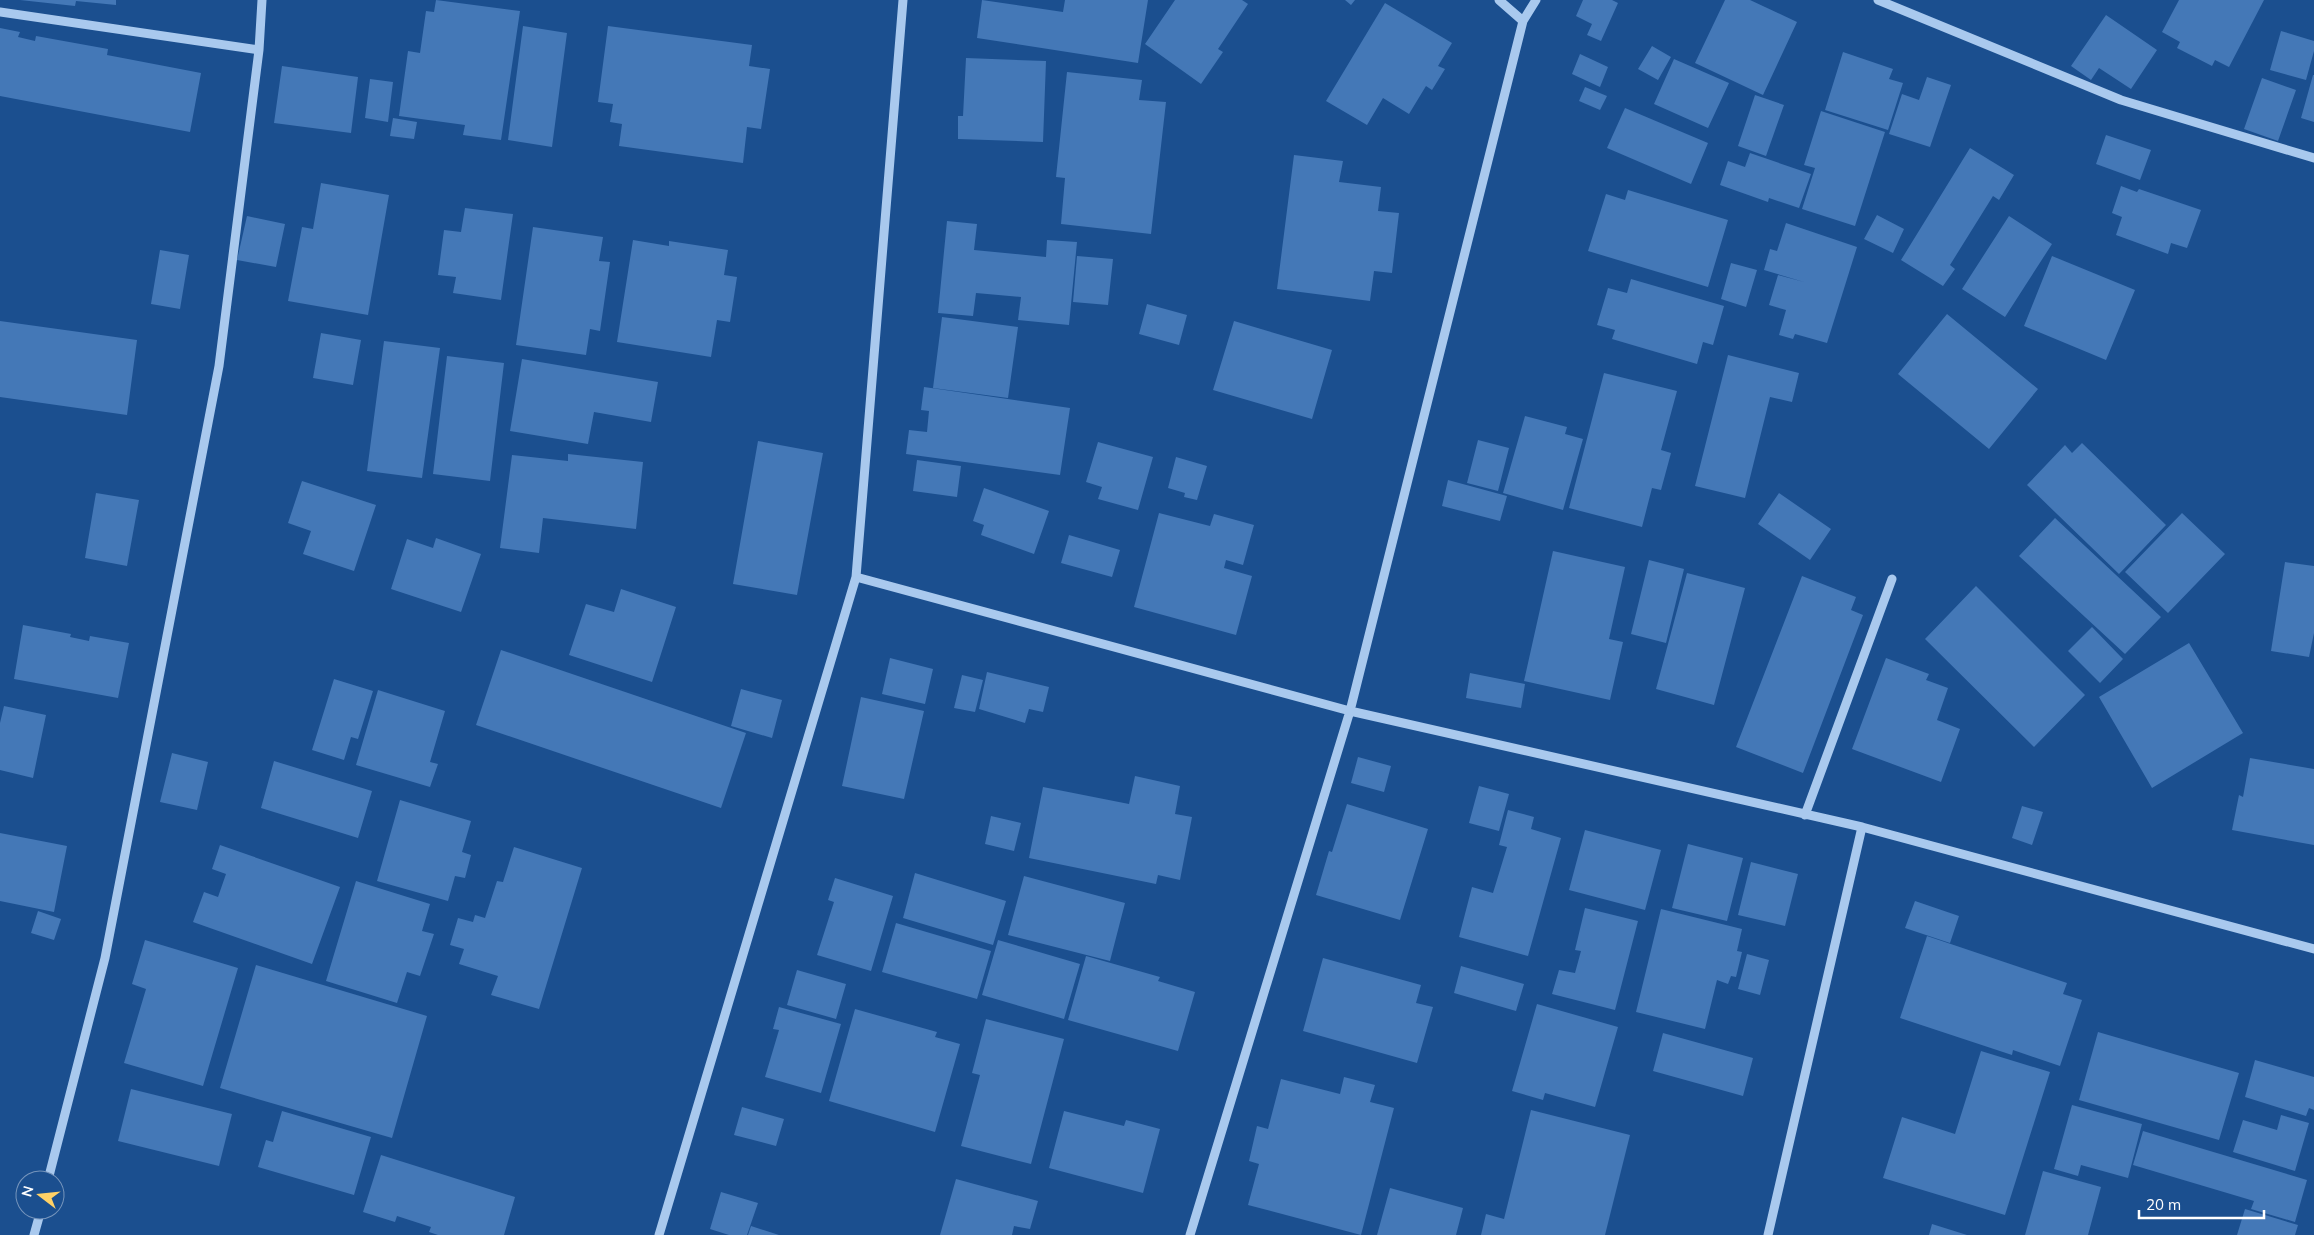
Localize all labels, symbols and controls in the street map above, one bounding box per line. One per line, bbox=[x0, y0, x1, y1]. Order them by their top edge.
north arrow bbox=[15, 1170, 65, 1220]
text: N bbox=[17, 1184, 38, 1199]
scale bar bbox=[2139, 1188, 2264, 1220]
text: 20 m bbox=[2146, 1195, 2181, 1214]

